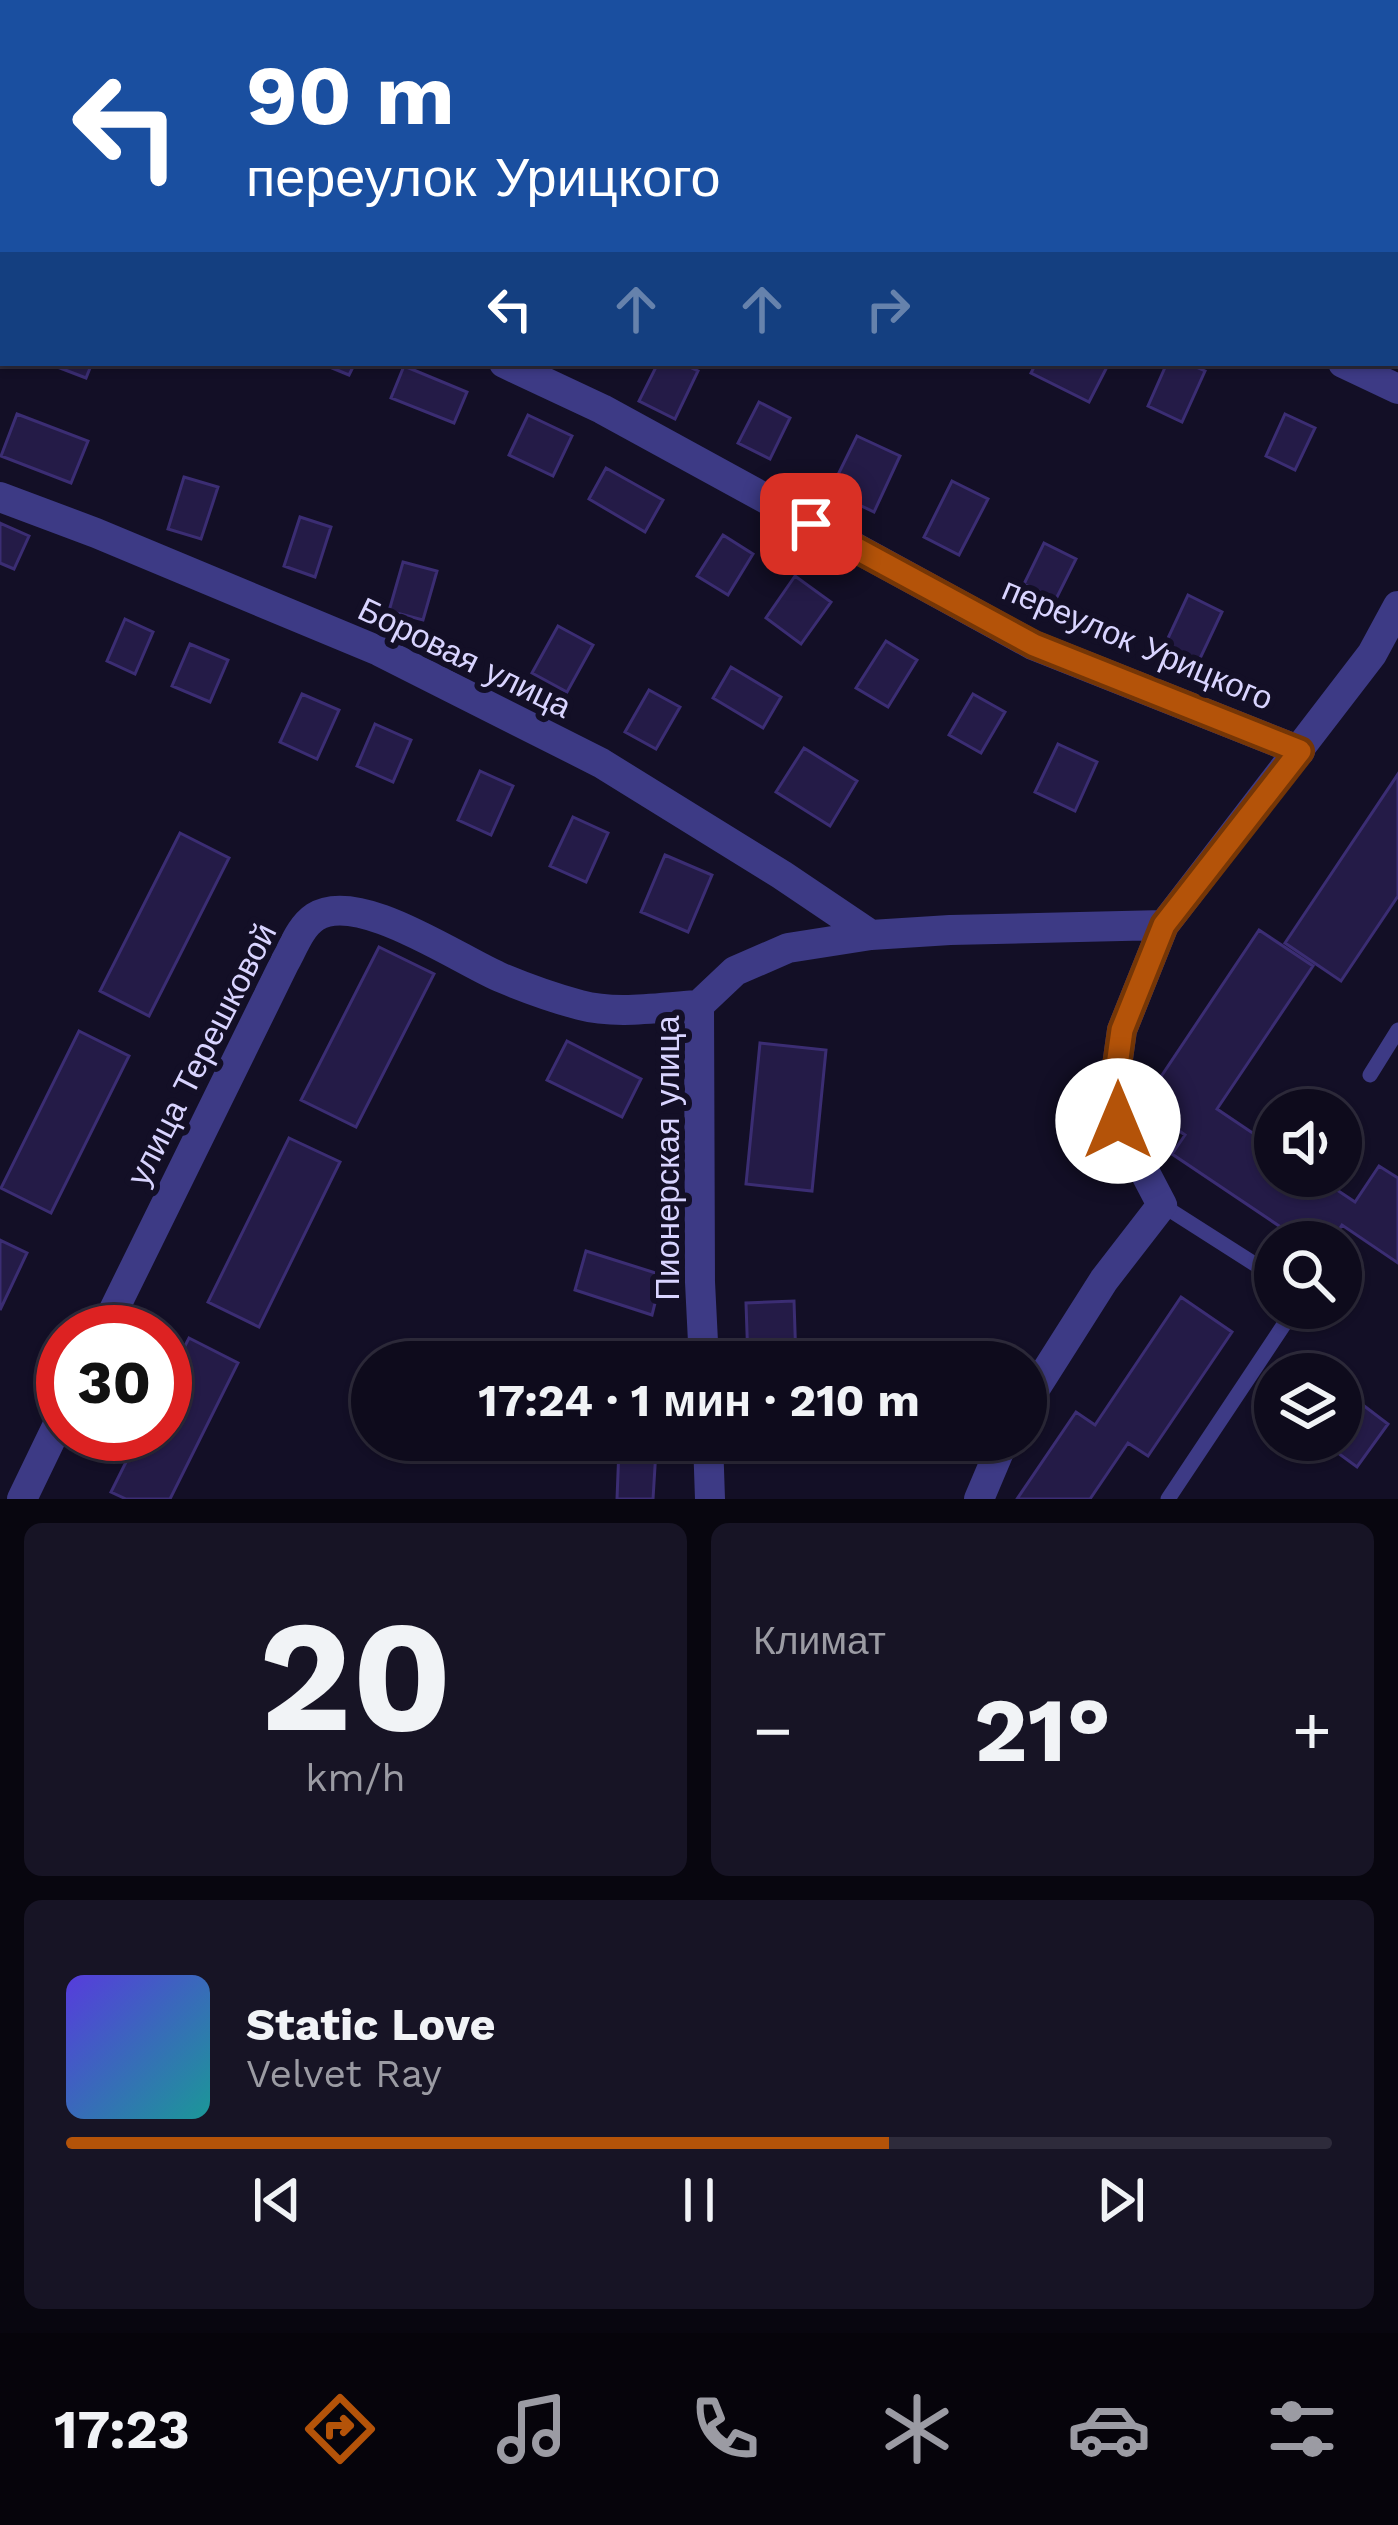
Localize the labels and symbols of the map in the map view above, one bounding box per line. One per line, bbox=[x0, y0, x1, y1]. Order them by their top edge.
pin bbox=[760, 473, 862, 575]
street label: переулок Урицкого bbox=[997, 569, 1279, 718]
street label: Боровая улица bbox=[352, 589, 578, 726]
street label: улица Терешковой bbox=[118, 917, 284, 1192]
street label: Пионерская улица bbox=[648, 1015, 687, 1301]
position arrow bbox=[1055, 1058, 1181, 1184]
speed limit sign: 30 bbox=[36, 1305, 192, 1461]

